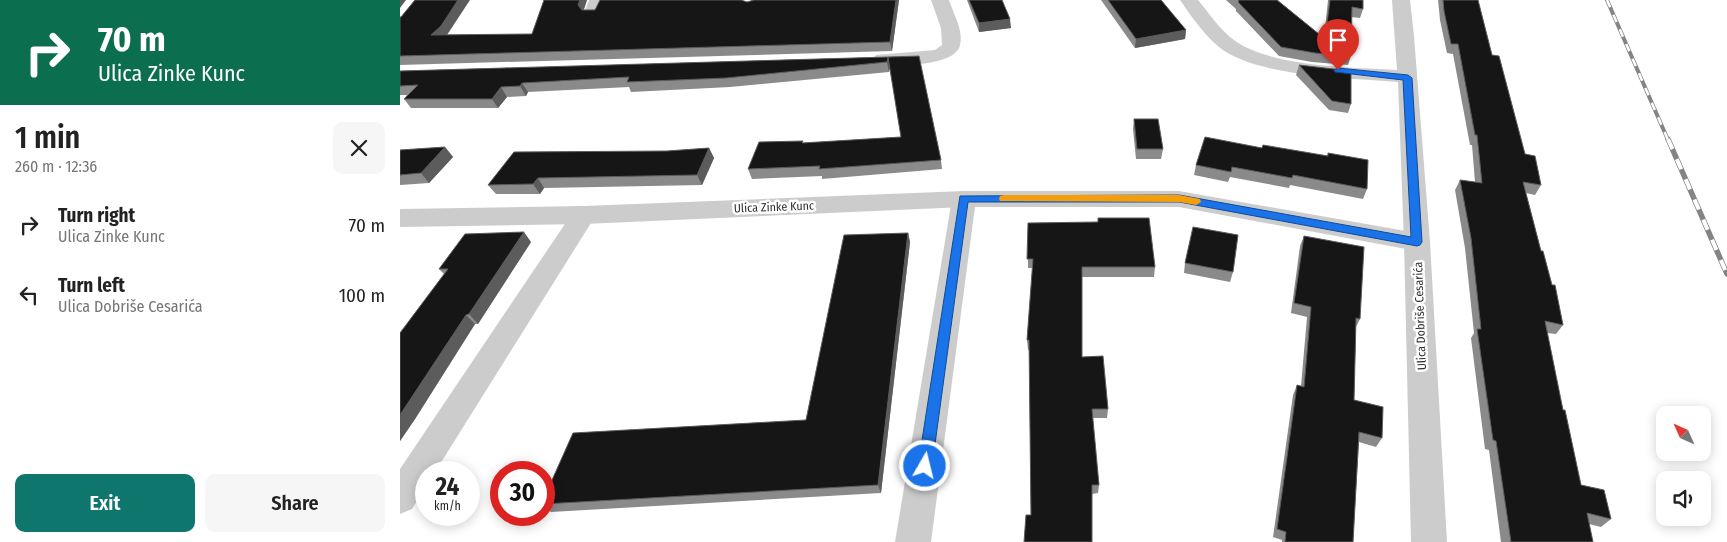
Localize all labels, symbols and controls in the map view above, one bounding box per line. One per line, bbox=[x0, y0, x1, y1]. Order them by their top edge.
text: 70 m bbox=[98, 18, 166, 60]
pin bbox=[1317, 19, 1359, 70]
icon: right bbox=[15, 20, 80, 85]
icon: arrive bbox=[1324, 26, 1352, 54]
text: Ulica Zinke Kunc bbox=[98, 60, 245, 87]
text: 1 min bbox=[15, 120, 80, 156]
button: close bbox=[333, 122, 385, 174]
text: 260 m · 12:36 bbox=[15, 157, 97, 176]
street label: Ulica Zinke Kunc bbox=[734, 199, 814, 215]
text: Turn right bbox=[58, 204, 135, 227]
icon: right bbox=[15, 211, 43, 239]
text: 70 m bbox=[349, 214, 385, 237]
text: Ulica Zinke Kunc bbox=[58, 227, 165, 246]
street label: Ulica Dobriše Cesarića bbox=[1411, 261, 1429, 370]
text: Turn left bbox=[58, 274, 125, 297]
icon: left bbox=[15, 281, 43, 309]
text: 100 m bbox=[339, 284, 385, 307]
text: Ulica Dobriše Cesarića bbox=[58, 297, 203, 316]
north arrow bbox=[1656, 406, 1711, 461]
map controls bbox=[1656, 406, 1711, 526]
position arrow bbox=[898, 439, 950, 491]
speed limit sign: 30 bbox=[490, 461, 555, 526]
button: sound bbox=[1656, 471, 1711, 526]
text: 24 bbox=[436, 472, 459, 502]
button: Exit bbox=[15, 474, 195, 532]
button: Share bbox=[205, 474, 385, 532]
text: km/h bbox=[434, 499, 461, 513]

